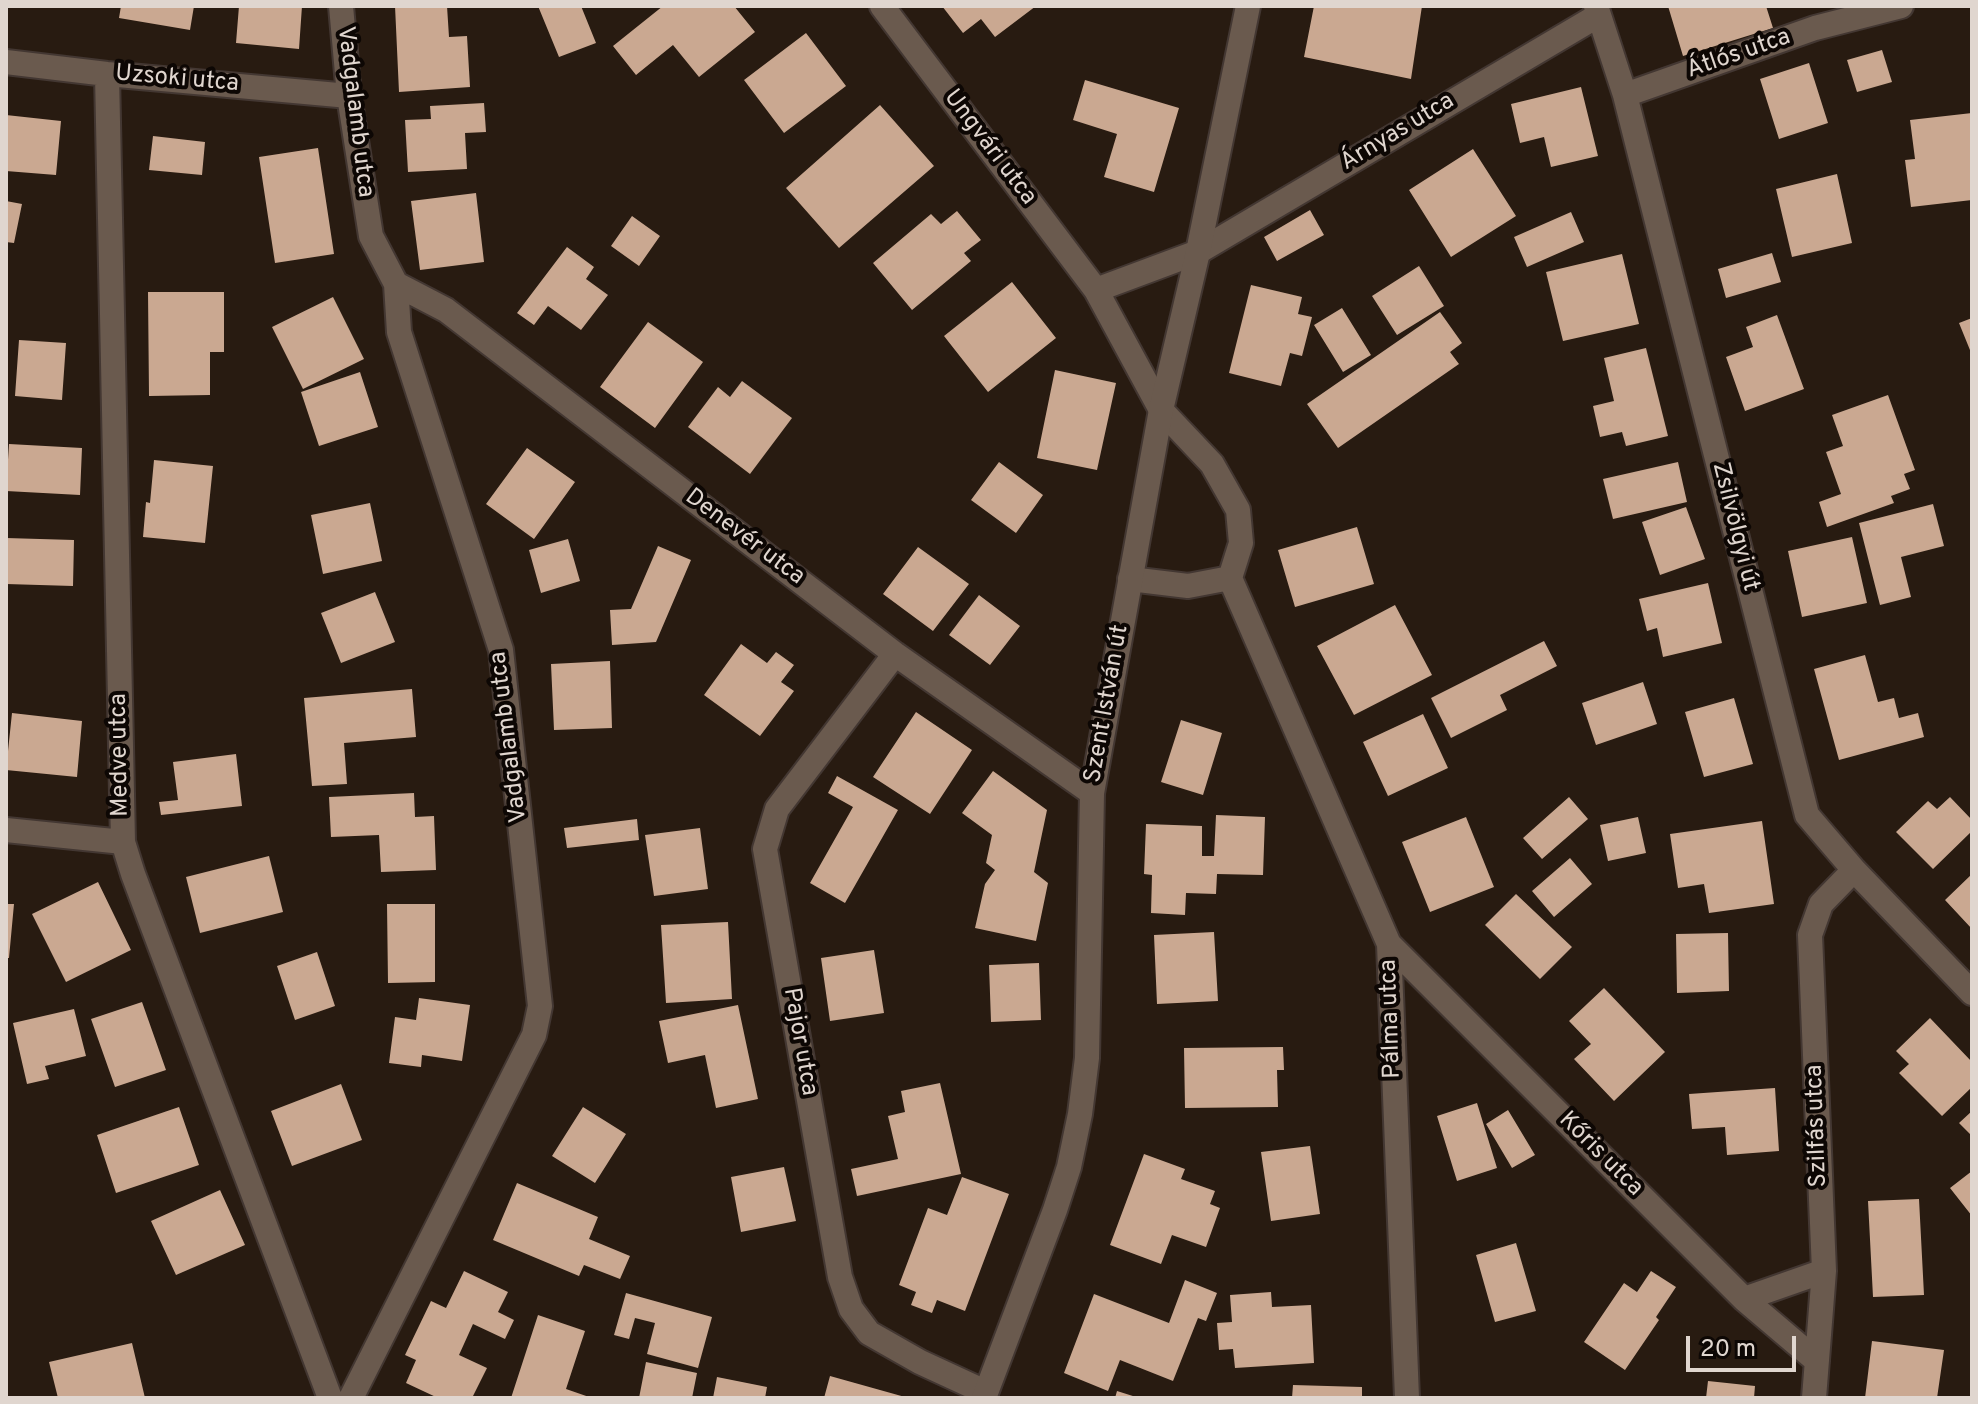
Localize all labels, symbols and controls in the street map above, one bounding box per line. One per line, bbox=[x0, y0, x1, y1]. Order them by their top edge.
street label: Átlós utca bbox=[1683, 24, 1795, 86]
street label: Vadgalamb utca bbox=[329, 25, 379, 199]
street label: Uzsoki utca bbox=[114, 60, 240, 100]
street label: Ungvári utca bbox=[936, 85, 1042, 211]
street label: Árnyas utca bbox=[1336, 88, 1460, 178]
street label: Zsilvölgyi út bbox=[1704, 460, 1764, 594]
street label: Denevér utca bbox=[678, 484, 810, 592]
street label: Szent István út bbox=[1080, 623, 1136, 785]
street label: Vadgalamb utca bbox=[485, 650, 535, 824]
street label: Medve utca bbox=[106, 693, 136, 817]
street label: Pálma utca bbox=[1376, 959, 1408, 1079]
street label: Pajor utca bbox=[775, 986, 823, 1098]
street label: Szilfás utca bbox=[1801, 1064, 1835, 1188]
street label: Kőris utca bbox=[1552, 1107, 1648, 1203]
scale bar bbox=[1690, 1320, 1800, 1370]
text: 20 m bbox=[1700, 1335, 1756, 1365]

